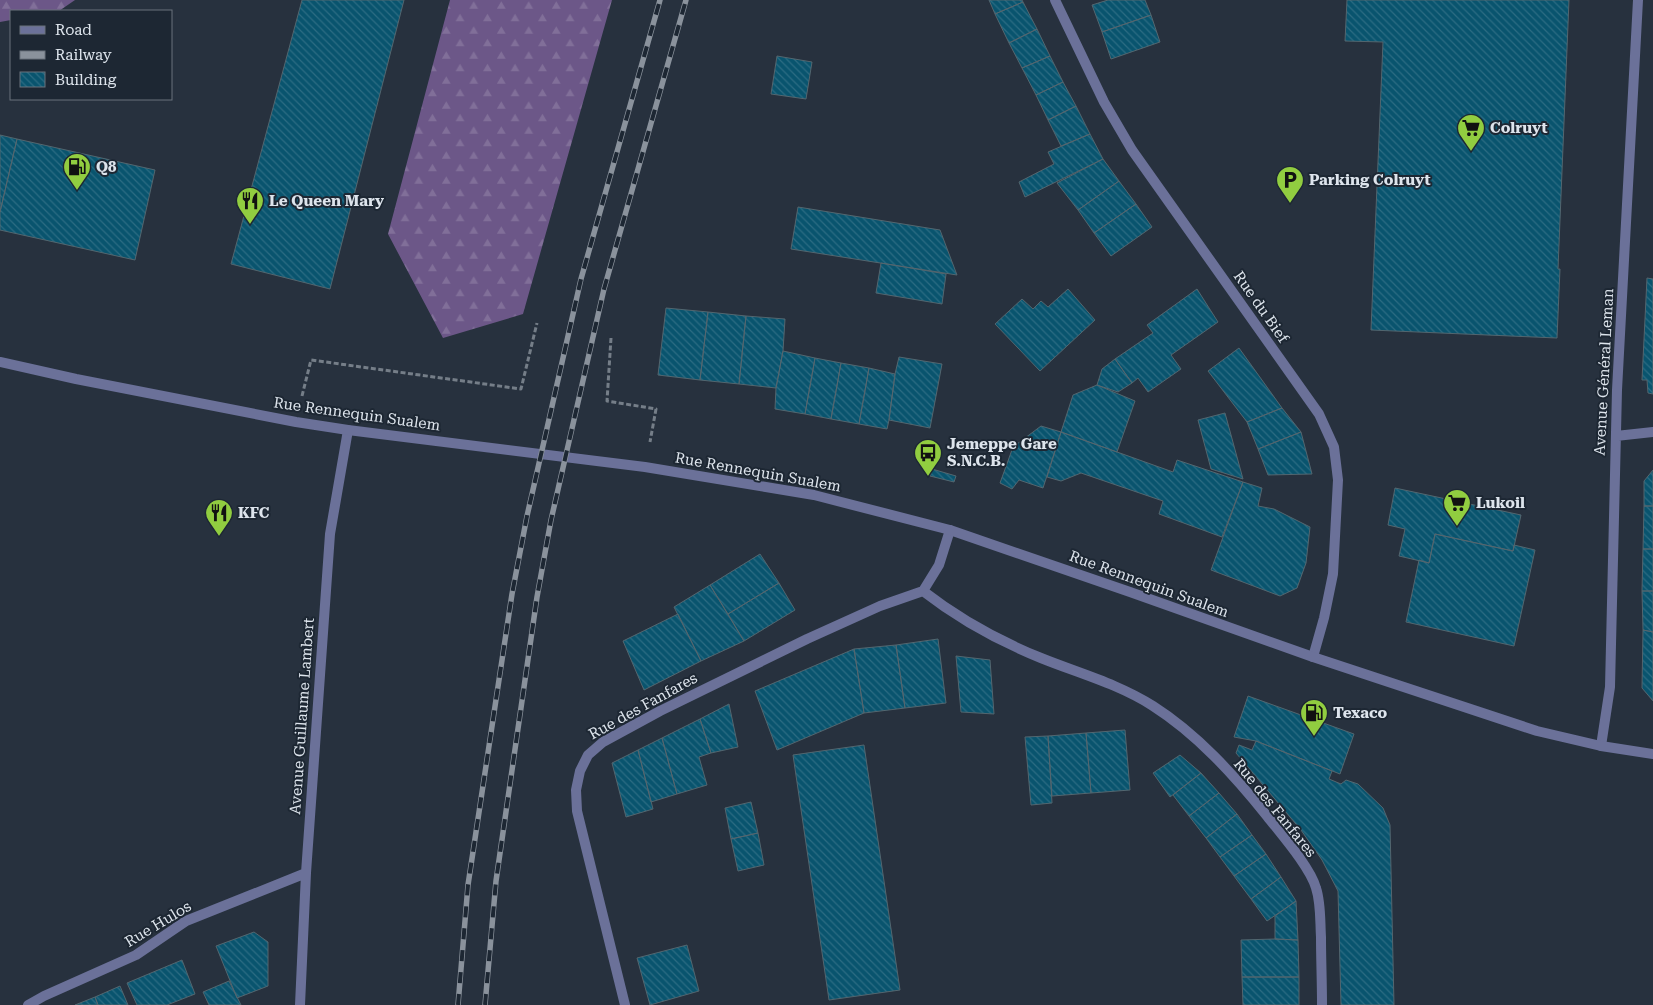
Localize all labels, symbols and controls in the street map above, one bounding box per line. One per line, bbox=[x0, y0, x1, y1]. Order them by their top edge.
legend bbox=[10, 10, 172, 100]
text: Road bbox=[55, 21, 92, 39]
text: Railway bbox=[55, 46, 112, 64]
text: Building bbox=[55, 71, 117, 89]
supermarket icon: Colruyt bbox=[1456, 113, 1486, 152]
place label: Colruyt bbox=[1490, 119, 1547, 137]
fuel station icon: Q8 bbox=[62, 152, 92, 191]
place label: Q8 bbox=[96, 158, 117, 176]
parking icon: Parking Colruyt bbox=[1275, 165, 1305, 204]
place label: Parking Colruyt bbox=[1309, 171, 1431, 189]
restaurant icon: Le Queen Mary bbox=[235, 186, 265, 225]
place label: Le Queen Mary bbox=[269, 192, 384, 210]
street label: Rue du Bief bbox=[1230, 268, 1293, 347]
street label: Avenue Général Leman bbox=[1591, 288, 1617, 456]
street label: Rue Rennequin Sualem bbox=[272, 393, 442, 435]
place label: Jemeppe Gare S.N.C.B. bbox=[947, 435, 1057, 470]
bus stop icon: Jemeppe Gare S.N.C.B. bbox=[913, 438, 943, 477]
street label: Rue Rennequin Sualem bbox=[674, 449, 843, 496]
supermarket icon: Lukoil bbox=[1442, 488, 1472, 527]
place label: Lukoil bbox=[1476, 494, 1525, 512]
restaurant icon: KFC bbox=[204, 498, 234, 537]
place label: KFC bbox=[238, 504, 270, 522]
street label: Rue Rennequin Sualem bbox=[1067, 547, 1231, 621]
street label: Avenue Guillaume Lambert bbox=[286, 617, 318, 815]
street label: Rue des Fanfares bbox=[586, 669, 700, 743]
fuel station icon: Texaco bbox=[1299, 698, 1329, 737]
place label: Texaco bbox=[1333, 704, 1388, 722]
street label: Rue des Fanfares bbox=[1230, 755, 1320, 861]
street label: Rue Hulos bbox=[122, 897, 194, 951]

